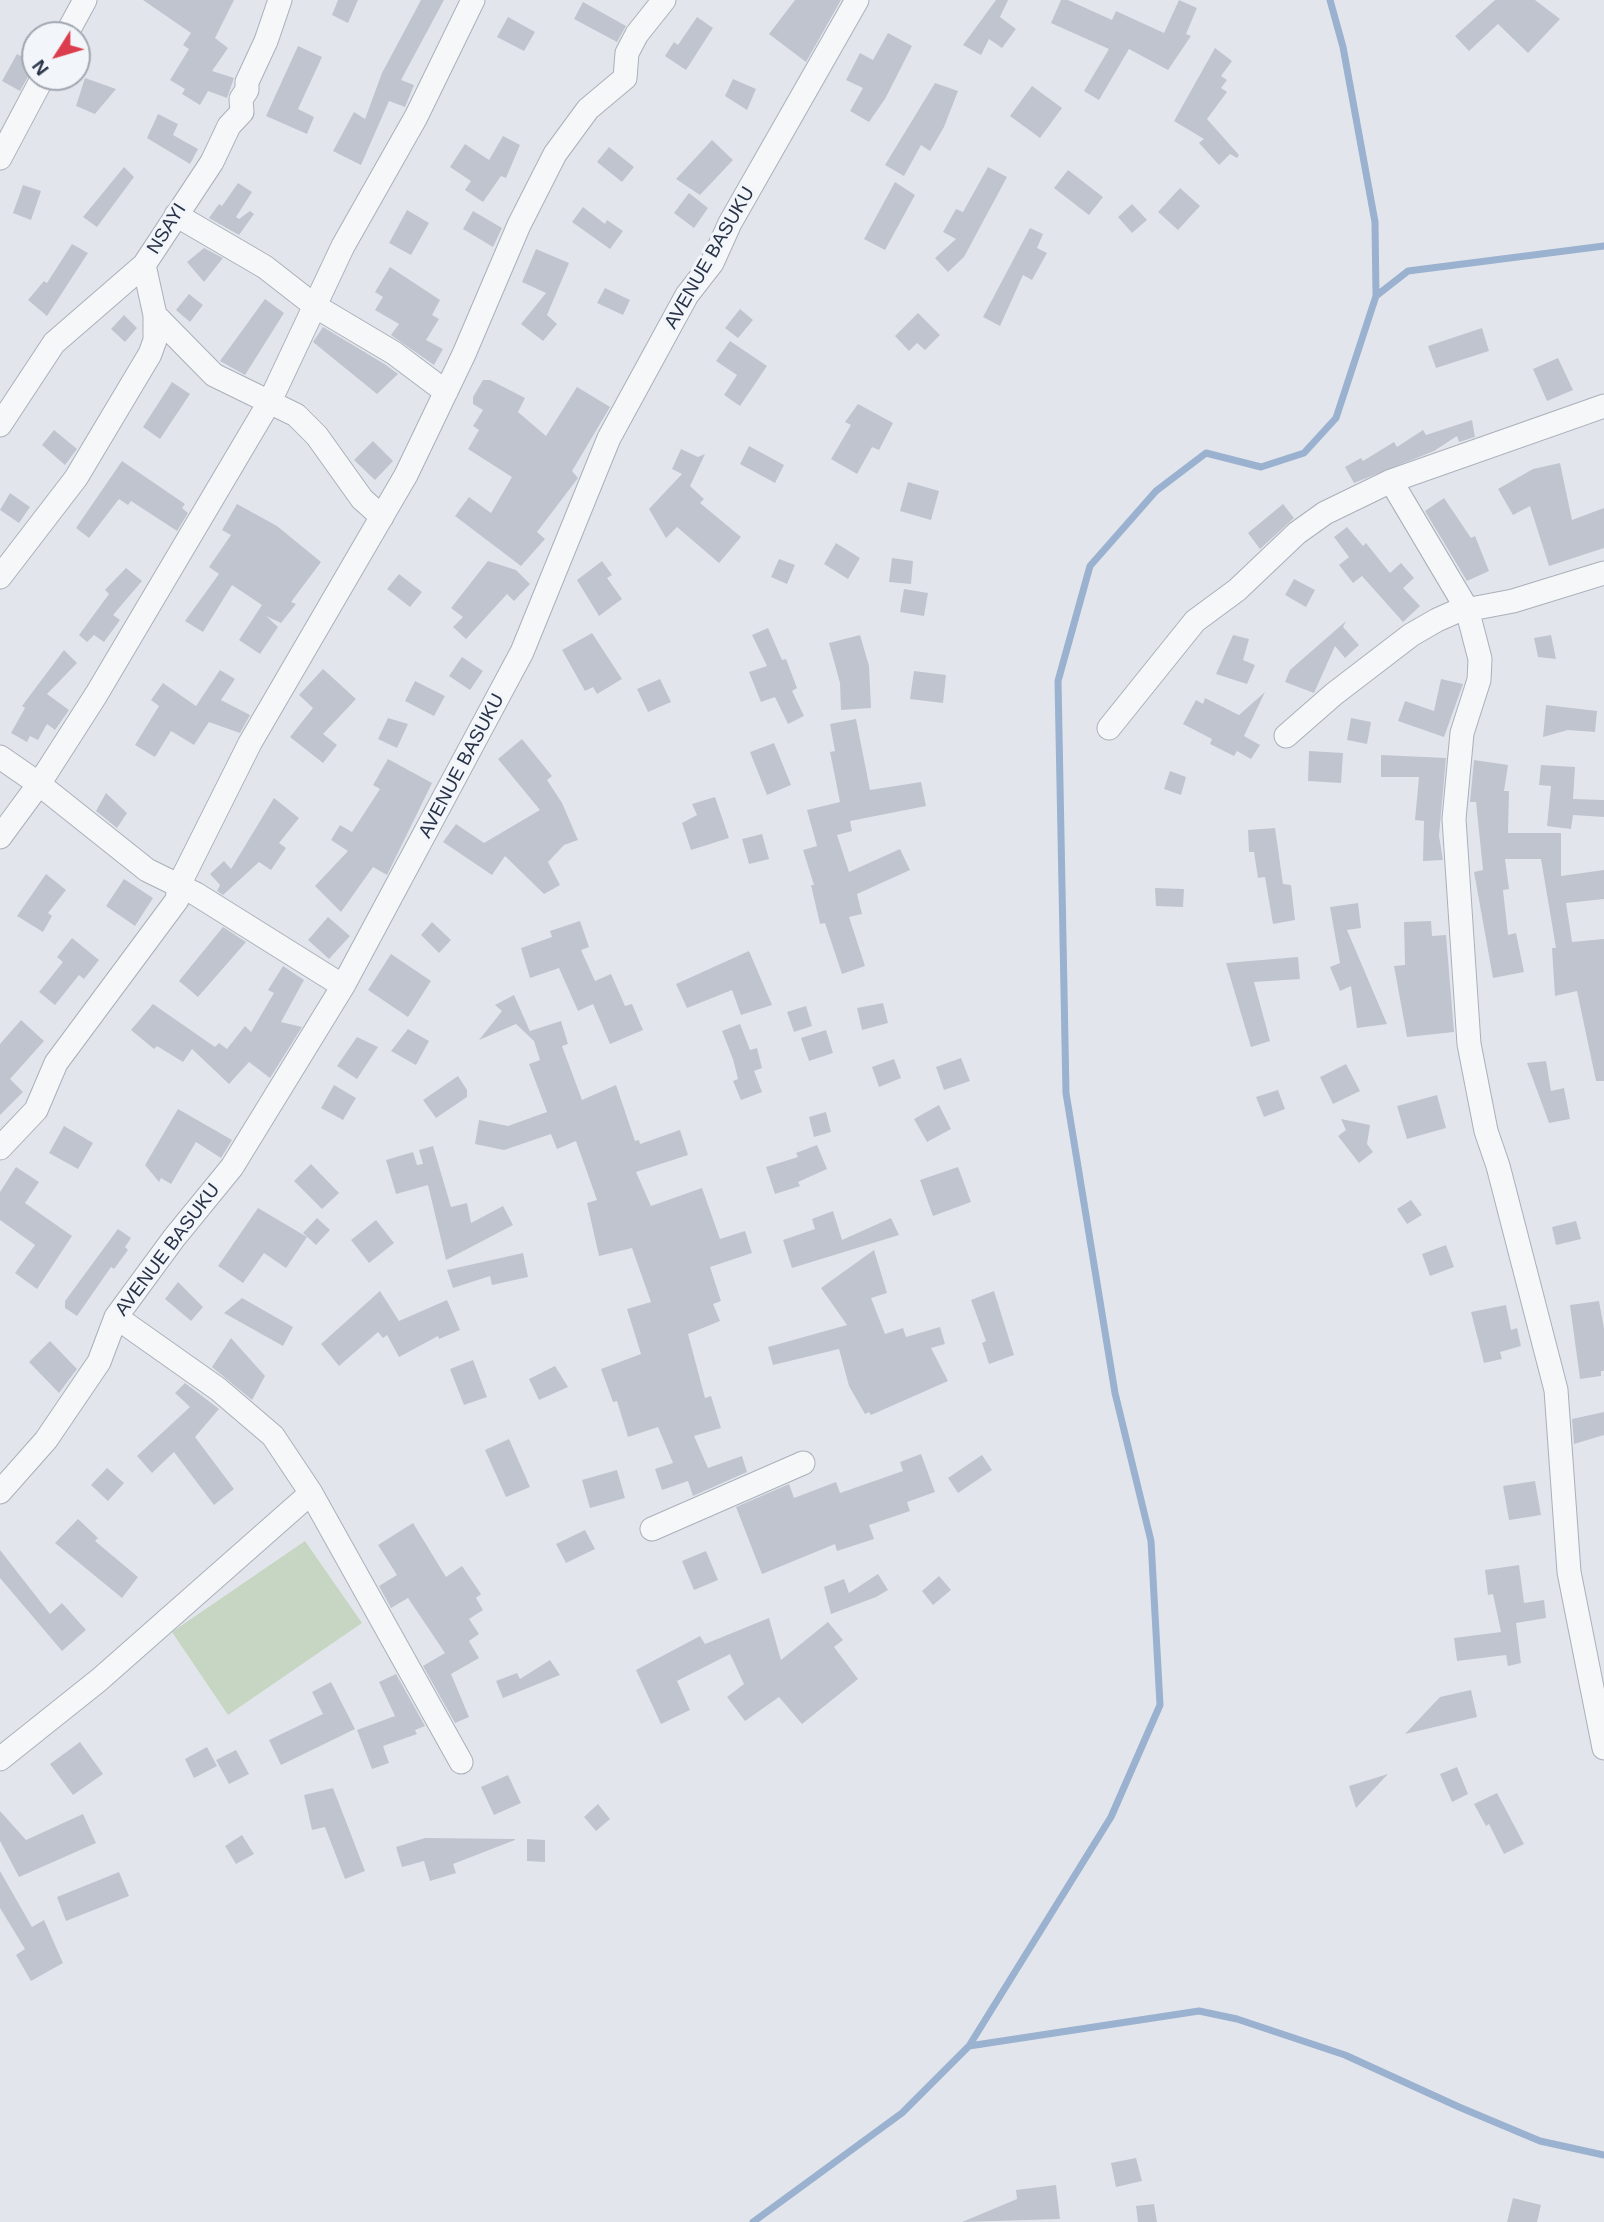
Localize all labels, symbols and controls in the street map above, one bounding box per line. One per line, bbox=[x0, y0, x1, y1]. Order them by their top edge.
north arrow bbox=[21, 21, 91, 91]
text: N bbox=[28, 56, 53, 80]
street label: AVENUE BASUKU bbox=[660, 183, 760, 333]
street label: NSAYI bbox=[143, 199, 191, 259]
street label: AVENUE BASUKU bbox=[414, 690, 510, 842]
street label: AVENUE BASUKU bbox=[111, 1179, 225, 1321]

